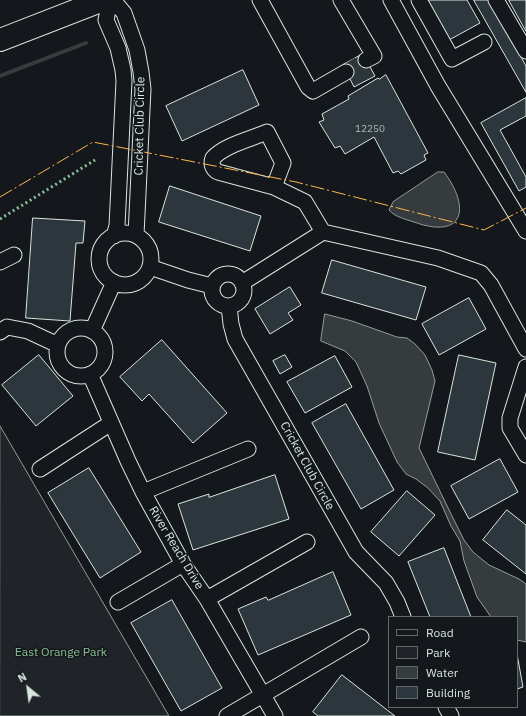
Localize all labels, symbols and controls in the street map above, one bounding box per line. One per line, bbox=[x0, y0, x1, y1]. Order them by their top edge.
street label: Cricket Club Circle bbox=[132, 77, 148, 175]
house number: 12250 bbox=[355, 123, 385, 135]
street label: Cricket Club Circle bbox=[277, 419, 337, 513]
street label: River Reach Drive bbox=[146, 504, 206, 592]
legend bbox=[388, 616, 518, 708]
text: Road bbox=[426, 625, 454, 640]
text: Park bbox=[426, 645, 450, 660]
park label: East Orange Park bbox=[15, 646, 107, 660]
text: Water bbox=[426, 665, 458, 680]
north arrow bbox=[8, 668, 48, 708]
text: N bbox=[15, 669, 29, 686]
text: Building bbox=[426, 685, 470, 700]

